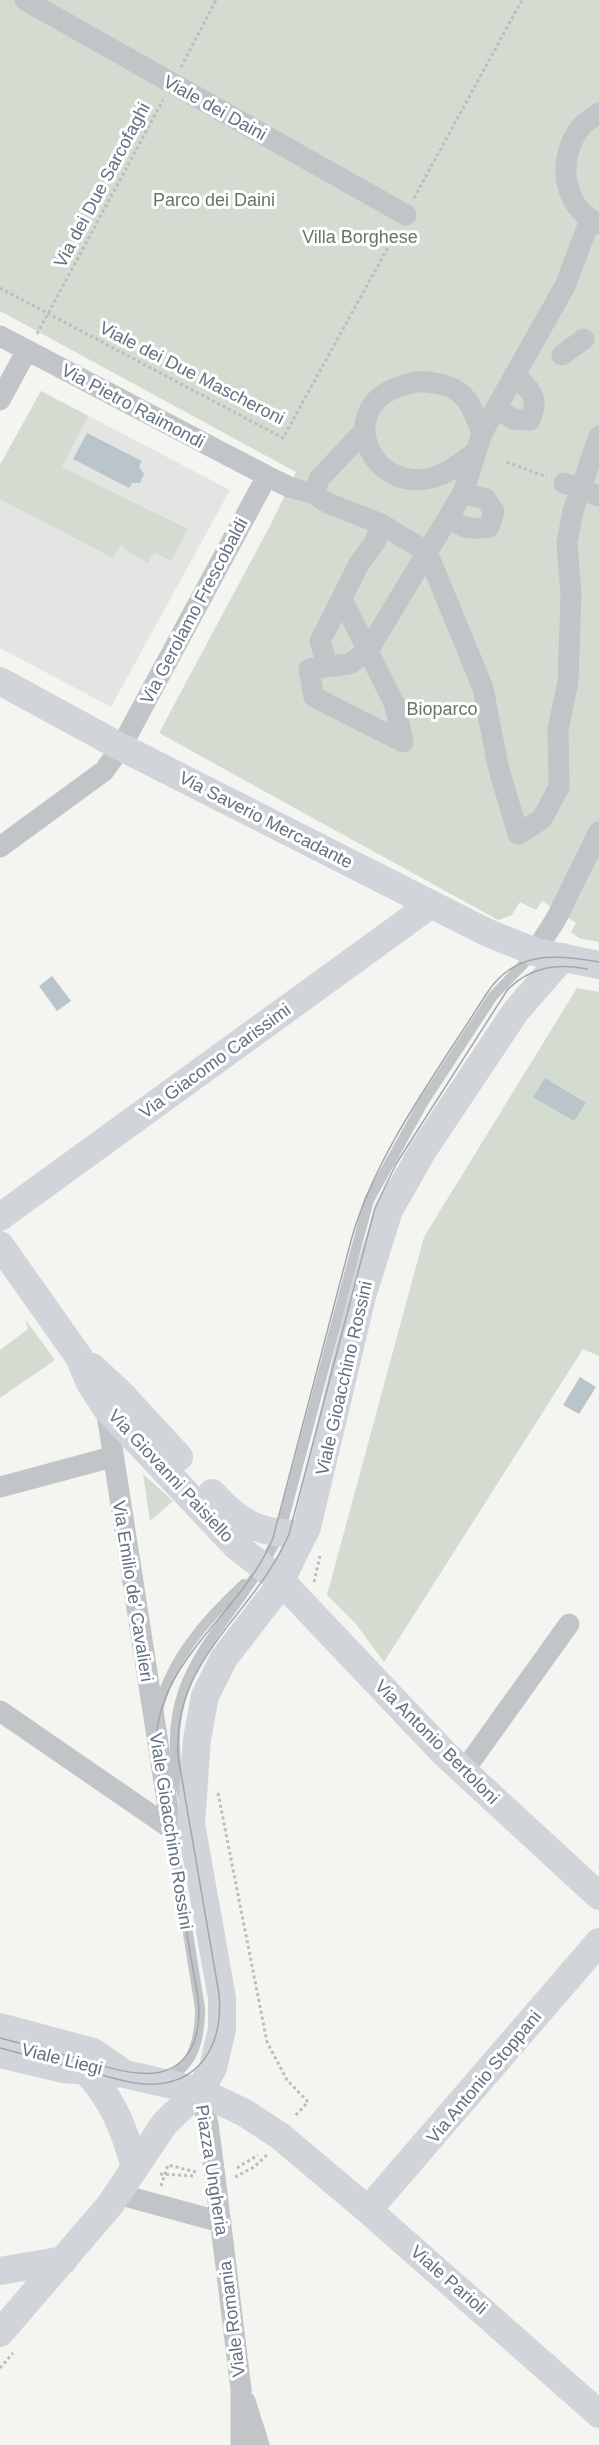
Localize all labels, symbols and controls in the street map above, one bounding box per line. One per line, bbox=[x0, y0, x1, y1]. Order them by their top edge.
street label: Viale dei Daini bbox=[160, 71, 270, 145]
street label: Via dei Due Sarcofaghi bbox=[50, 99, 154, 271]
park label: Parco dei Daini bbox=[153, 190, 275, 210]
park label: Villa Borghese bbox=[302, 227, 418, 247]
street label: Viale dei Due Mascheroni bbox=[96, 318, 288, 428]
street label: Via Pietro Raimondi bbox=[58, 360, 208, 452]
street label: Via Gerolamo Frescobaldi bbox=[136, 515, 252, 707]
park label: Bioparco bbox=[406, 699, 478, 719]
street label: Via Saverio Mercadante bbox=[176, 768, 356, 872]
street label: Via Giacomo Carissimi bbox=[136, 1000, 294, 1122]
street label: Viale Gioacchino Rossini bbox=[312, 1279, 376, 1477]
street label: Via Giovanni Paisiello bbox=[104, 1406, 238, 1546]
street label: Via Emilio de' Cavalieri bbox=[109, 1499, 157, 1683]
street label: Via Antonio Bertoloni bbox=[371, 1676, 503, 1808]
street label: Viale Gioacchino Rossini bbox=[146, 1731, 196, 1931]
street label: Via Antonio Stoppani bbox=[423, 2007, 545, 2147]
street label: Viale Liegi bbox=[19, 2039, 105, 2079]
street label: Piazza Ungheria bbox=[192, 2103, 232, 2238]
street label: Viale Parioli bbox=[407, 2241, 491, 2319]
street label: Viale Romania bbox=[215, 2259, 249, 2378]

